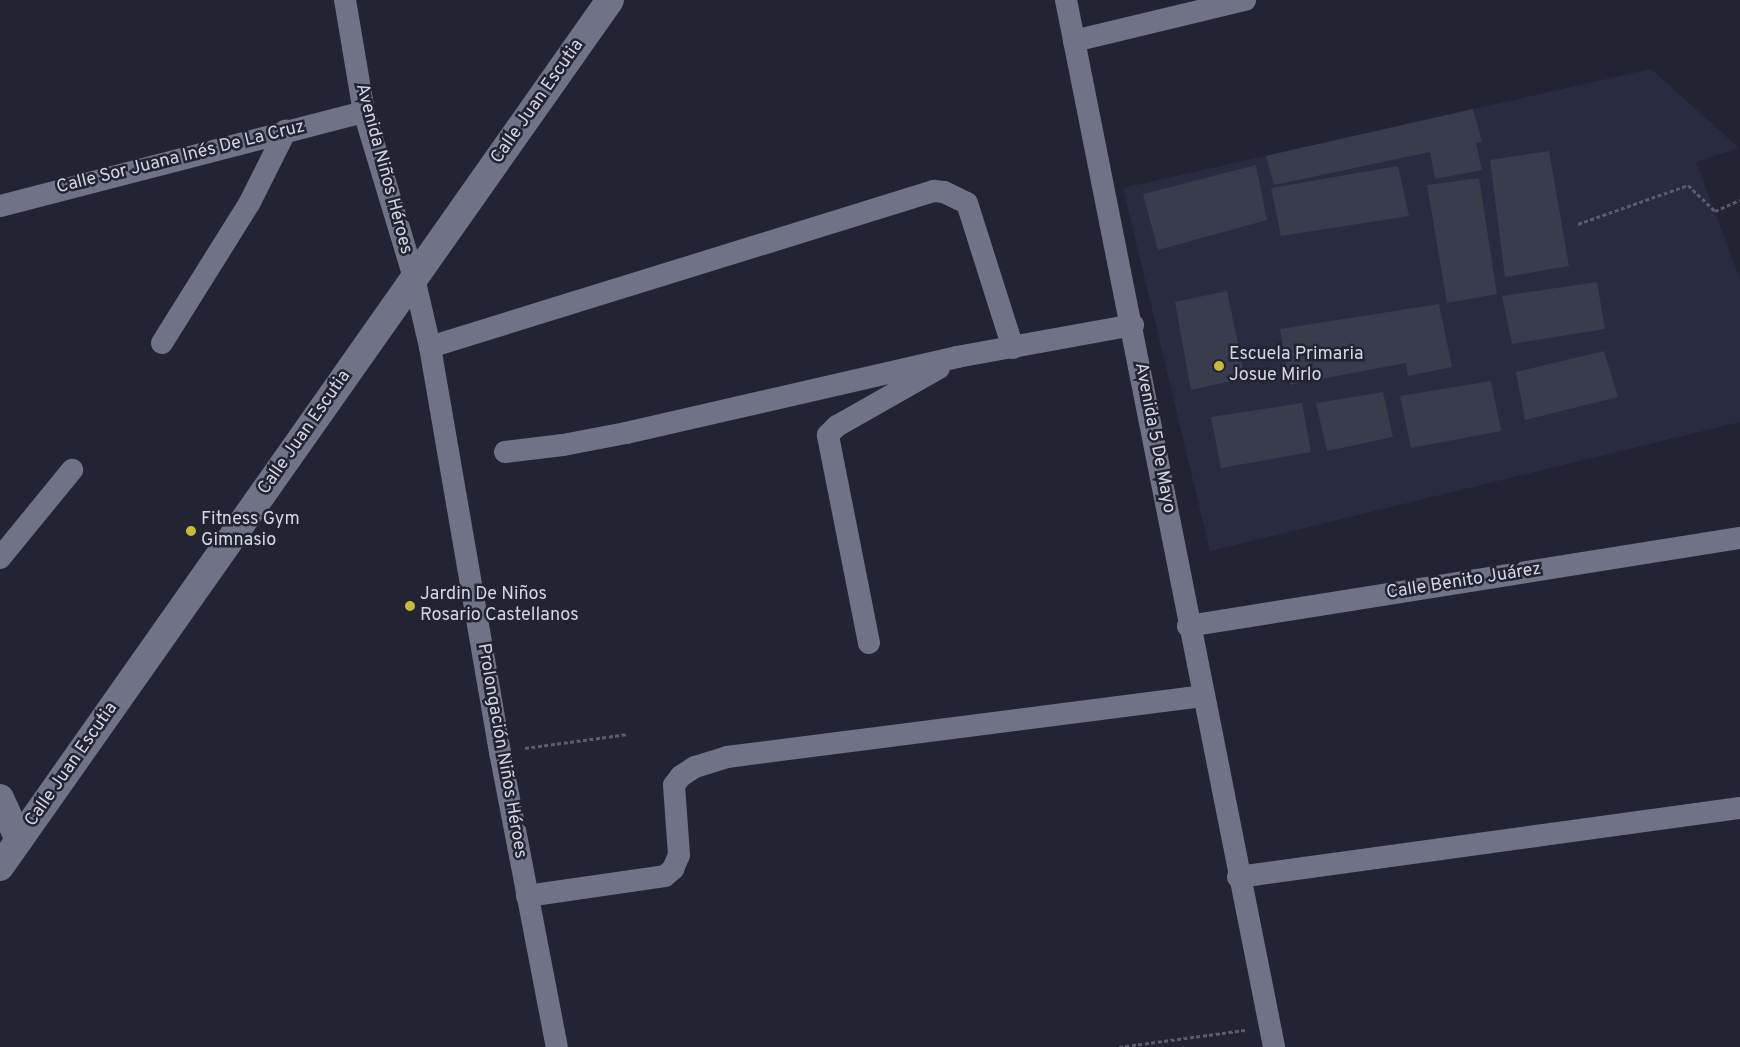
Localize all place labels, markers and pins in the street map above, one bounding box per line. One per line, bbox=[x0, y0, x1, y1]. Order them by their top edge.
place label: Escuela Primaria Josue Mirlo bbox=[1229, 345, 1363, 388]
marker: Escuela Primaria Josue Mirlo bbox=[1213, 360, 1225, 372]
place label: Fitness Gym Gimnasio bbox=[201, 510, 300, 552]
marker: Fitness Gym Gimnasio bbox=[185, 525, 197, 537]
place label: Jardin De Niños Rosario Castellanos bbox=[420, 585, 579, 628]
marker: Jardin De Niños Rosario Castellanos bbox=[404, 600, 416, 612]

